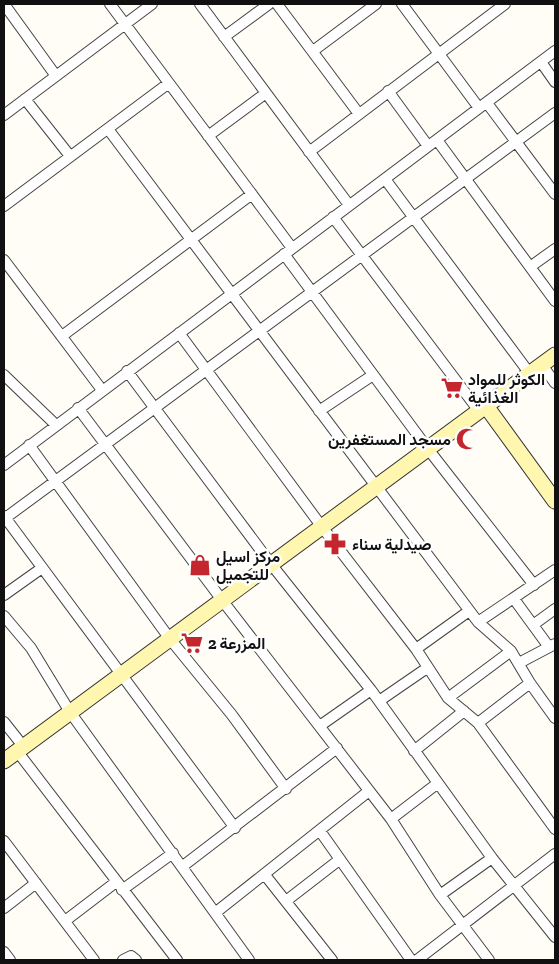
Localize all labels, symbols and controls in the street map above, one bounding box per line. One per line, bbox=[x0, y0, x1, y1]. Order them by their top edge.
place label: الكوثر للمواد الغذائية bbox=[468, 370, 545, 407]
supermarket icon: الكوثر للمواد الغذائية bbox=[439, 375, 465, 401]
mosque icon: مسجد المستغفرين bbox=[454, 426, 480, 452]
place label: مسجد المستغفرين bbox=[328, 430, 451, 450]
pharmacy icon: صيدلية سناء bbox=[322, 531, 348, 557]
place label: صيدلية سناء bbox=[352, 535, 432, 554]
place label: مركز اسيل للتجميل bbox=[216, 547, 281, 584]
shop icon: مركز اسيل للتجميل bbox=[187, 552, 213, 578]
supermarket icon: المزرعة 2 bbox=[179, 630, 205, 656]
place label: المزرعة 2 bbox=[208, 634, 265, 654]

